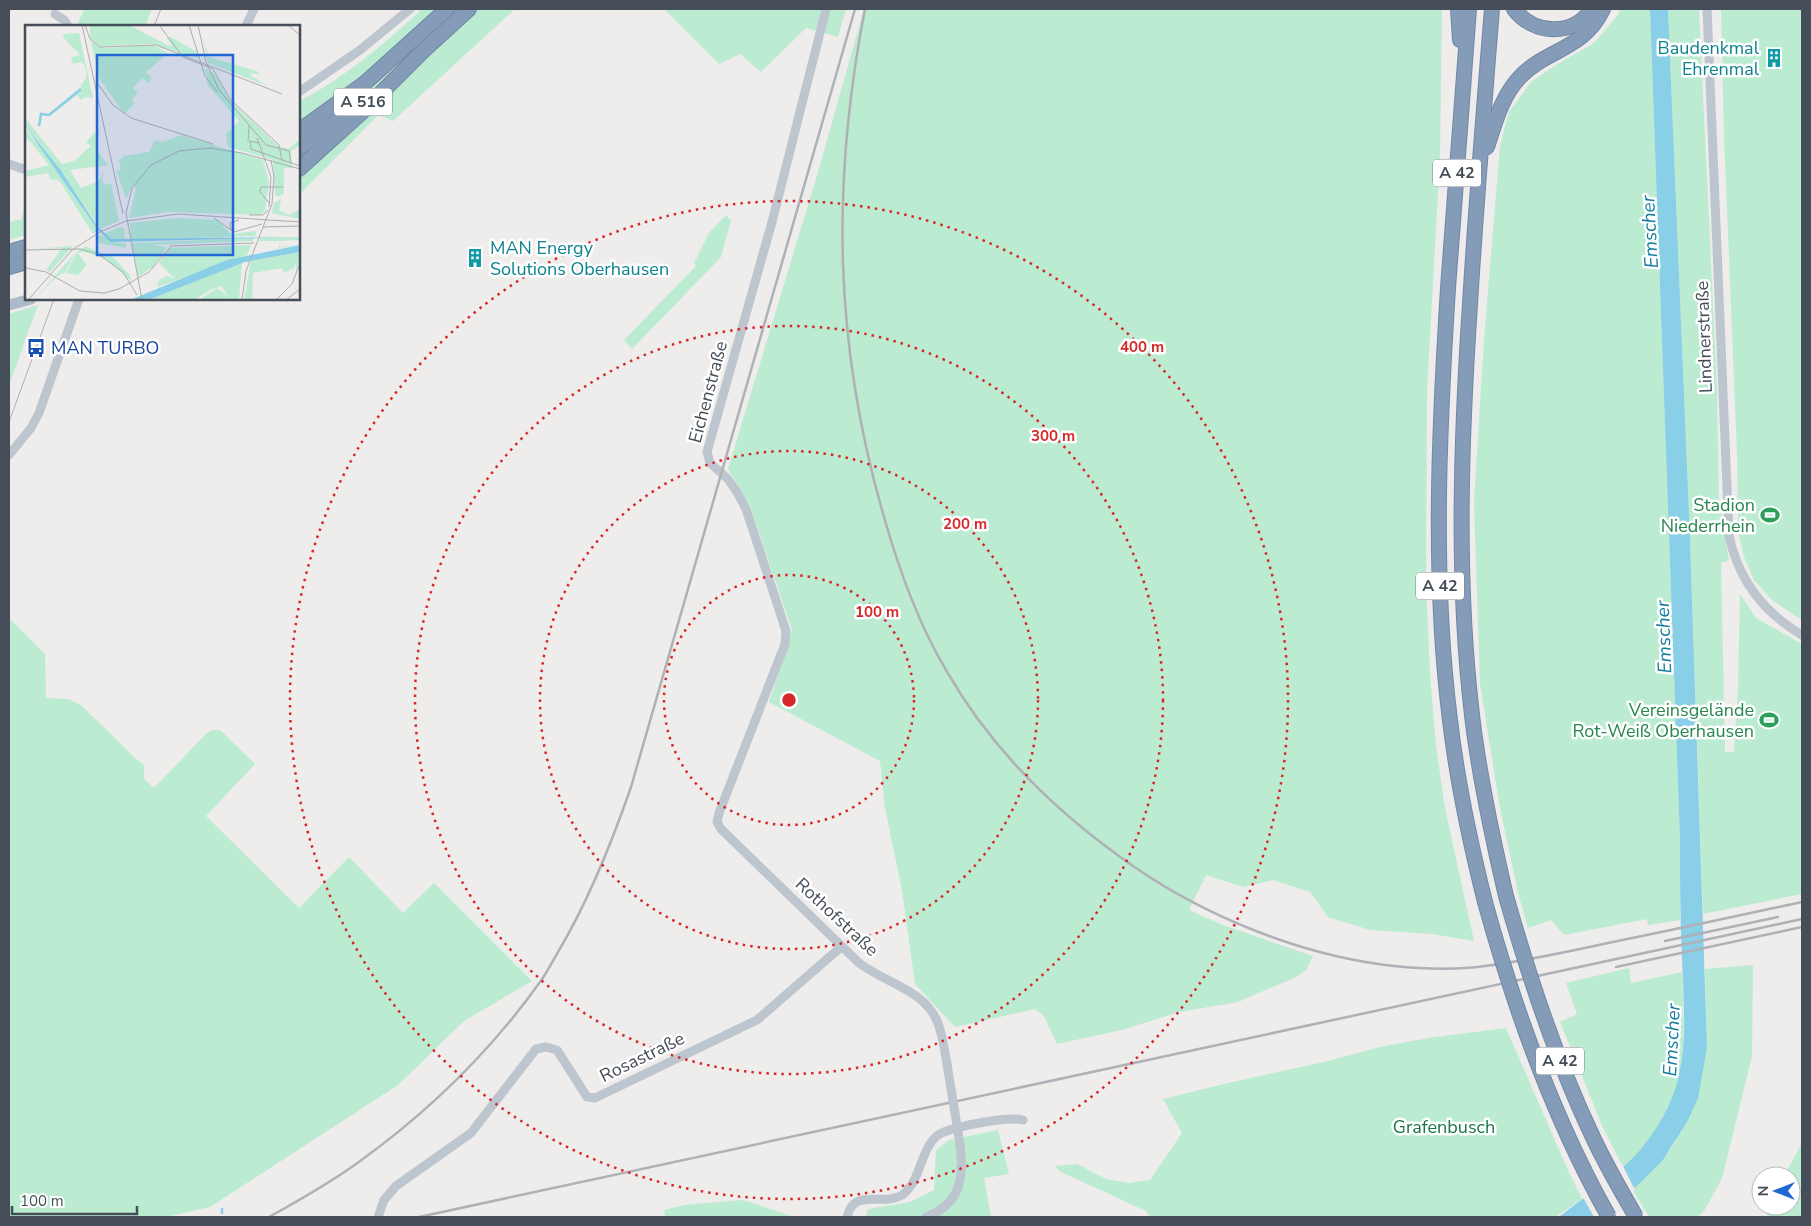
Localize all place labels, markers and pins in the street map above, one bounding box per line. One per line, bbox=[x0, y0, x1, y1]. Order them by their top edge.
place label: Baudenkmal Ehrenmal bbox=[1658, 36, 1760, 81]
building icon: Baudenkmal Ehrenmal bbox=[1763, 47, 1785, 69]
place label: MAN Energy Solutions Oberhausen bbox=[490, 236, 669, 281]
building icon: MAN Energy Solutions Oberhausen bbox=[464, 247, 486, 269]
place label: MAN TURBO bbox=[51, 336, 159, 360]
bus stop icon: MAN TURBO bbox=[25, 337, 47, 359]
place label: Stadion Niederrhein bbox=[1661, 493, 1755, 538]
sports icon: Stadion Niederrhein bbox=[1759, 504, 1781, 526]
centre of rings bbox=[780, 691, 798, 709]
place label: Vereinsgelände Rot-Weiß Oberhausen bbox=[1573, 698, 1754, 743]
sports icon: Vereinsgelände Rot-Weiß Oberhausen bbox=[1758, 709, 1780, 731]

